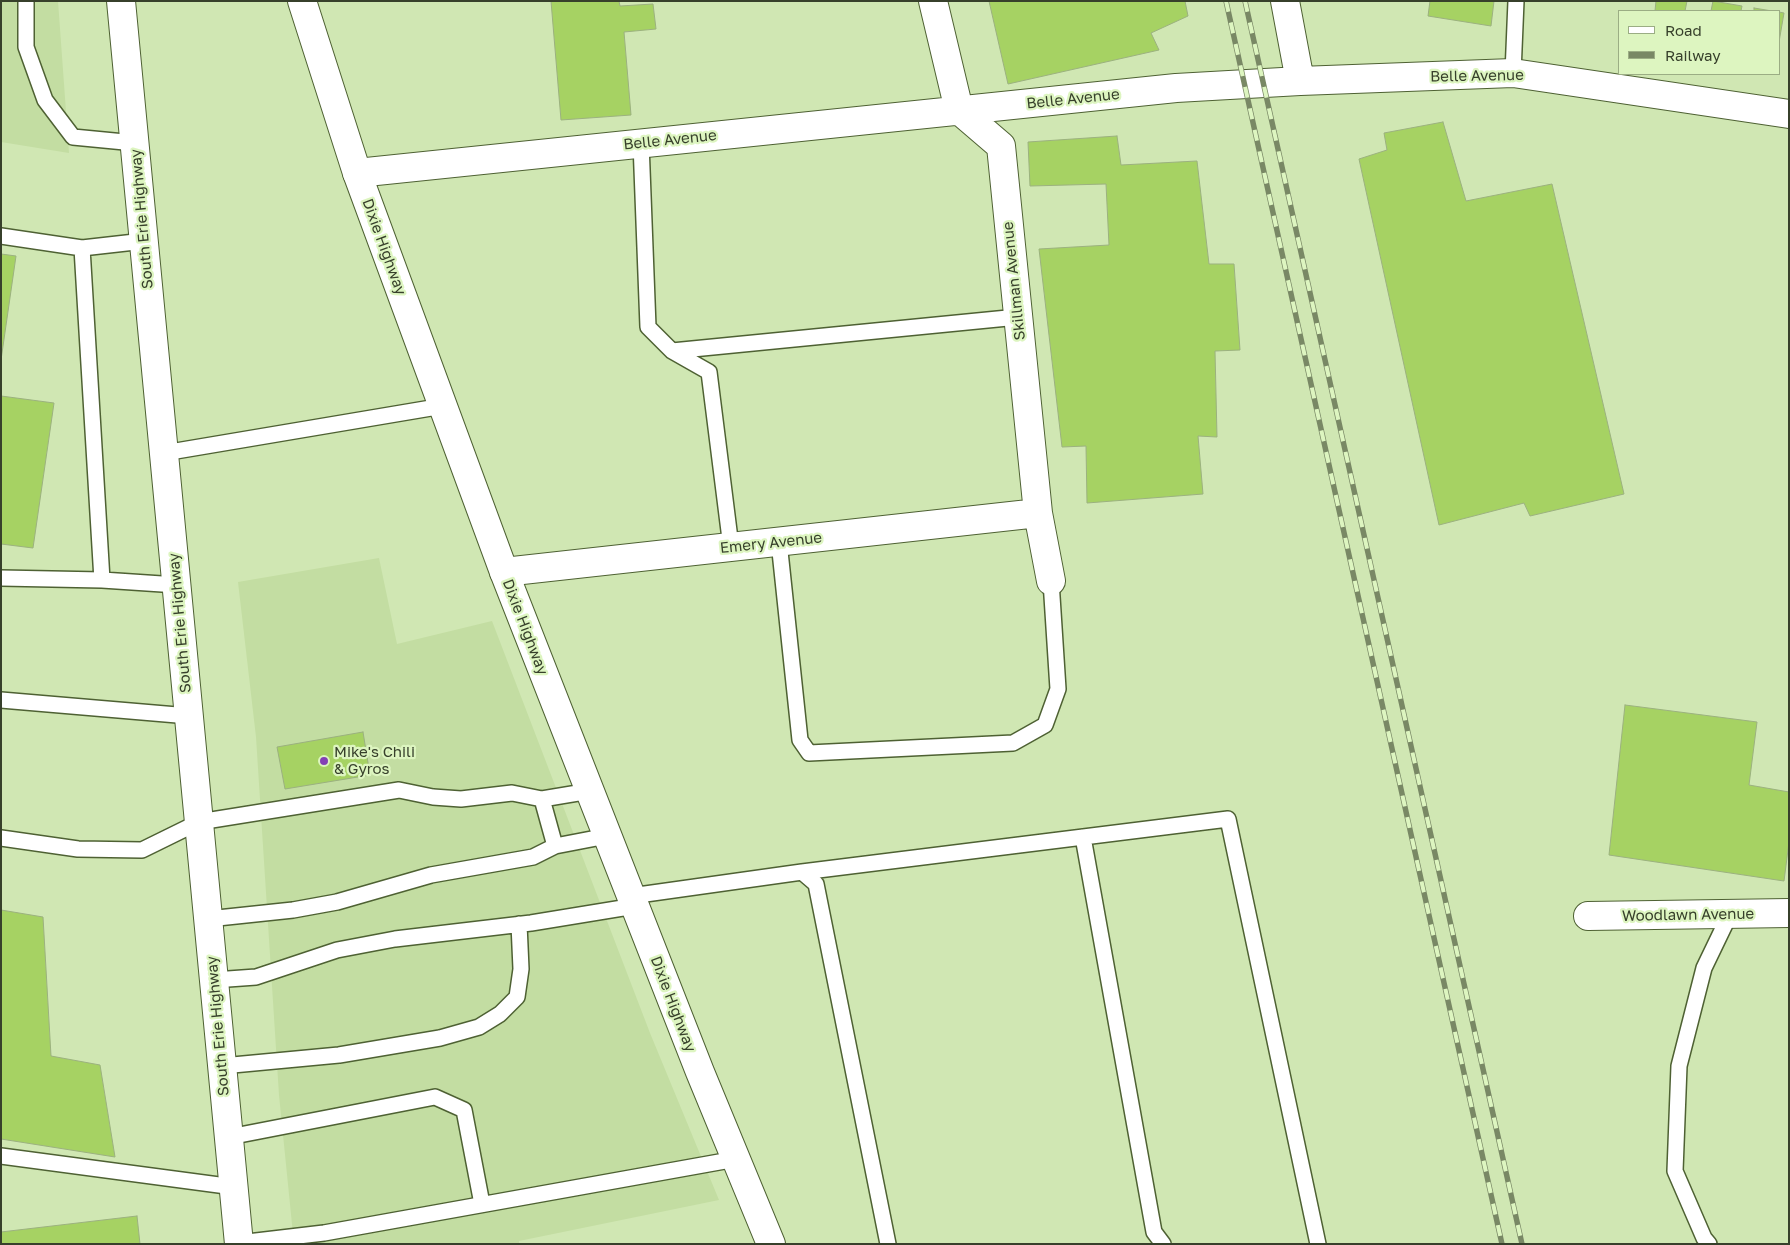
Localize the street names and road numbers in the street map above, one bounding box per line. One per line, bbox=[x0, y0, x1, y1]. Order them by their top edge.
street label: Belle Avenue bbox=[1430, 66, 1524, 86]
street label: Belle Avenue bbox=[1026, 85, 1120, 113]
street label: Belle Avenue bbox=[623, 126, 717, 154]
street label: South Erie Highway bbox=[127, 148, 157, 290]
street label: Dixie Highway bbox=[358, 196, 410, 298]
street label: Skillman Avenue bbox=[999, 221, 1029, 341]
street label: Emery Avenue bbox=[719, 529, 823, 557]
street label: South Erie Highway bbox=[165, 552, 195, 694]
street label: Dixie Highway bbox=[498, 576, 552, 678]
street label: Woodlawn Avenue bbox=[1622, 905, 1754, 925]
street label: Dixie Highway bbox=[646, 953, 700, 1055]
street label: South Erie Highway bbox=[203, 955, 233, 1097]

